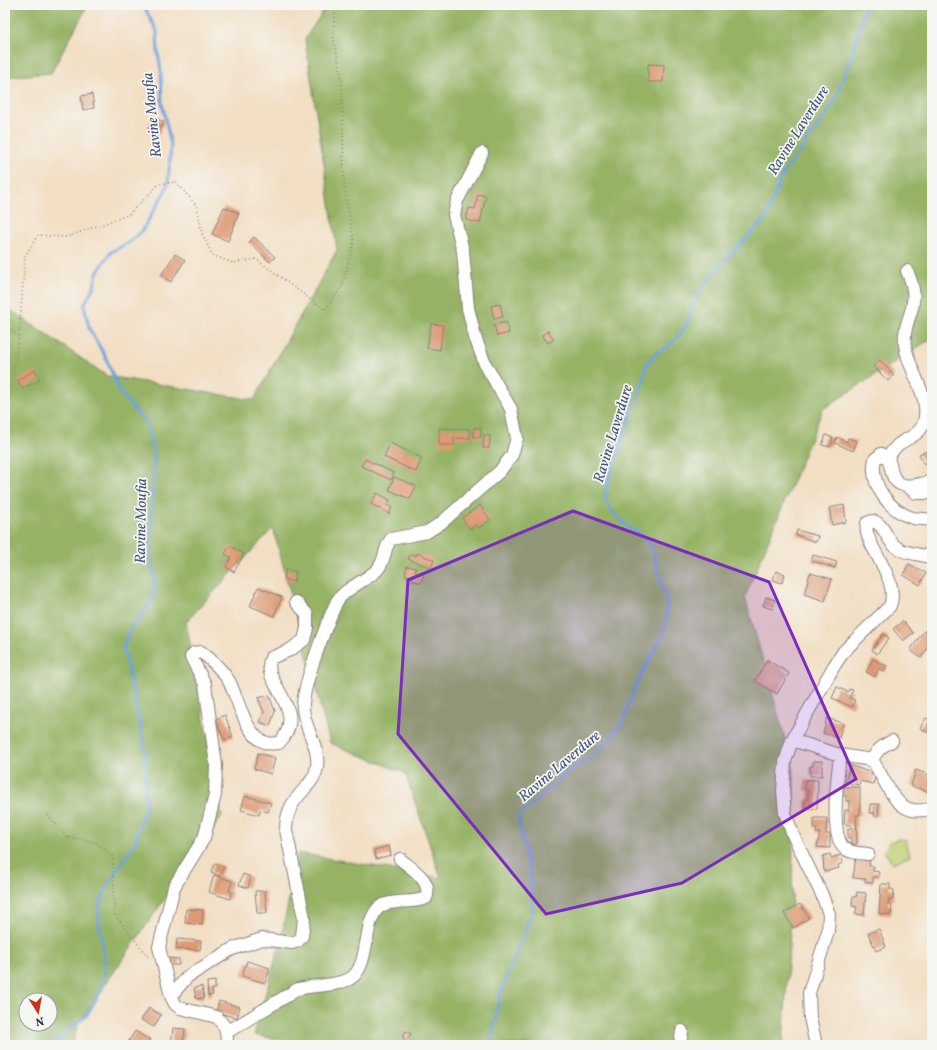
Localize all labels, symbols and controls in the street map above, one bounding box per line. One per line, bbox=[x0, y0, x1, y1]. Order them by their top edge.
water label: Ravine Moufia bbox=[138, 71, 168, 159]
water label: Ravine Laverdure bbox=[763, 82, 835, 180]
water label: Ravine Laverdure bbox=[589, 382, 639, 486]
water label: Ravine Moufia bbox=[131, 478, 153, 564]
water label: Ravine Laverdure bbox=[514, 726, 606, 808]
north arrow bbox=[18, 992, 58, 1032]
text: N bbox=[34, 1012, 45, 1028]

